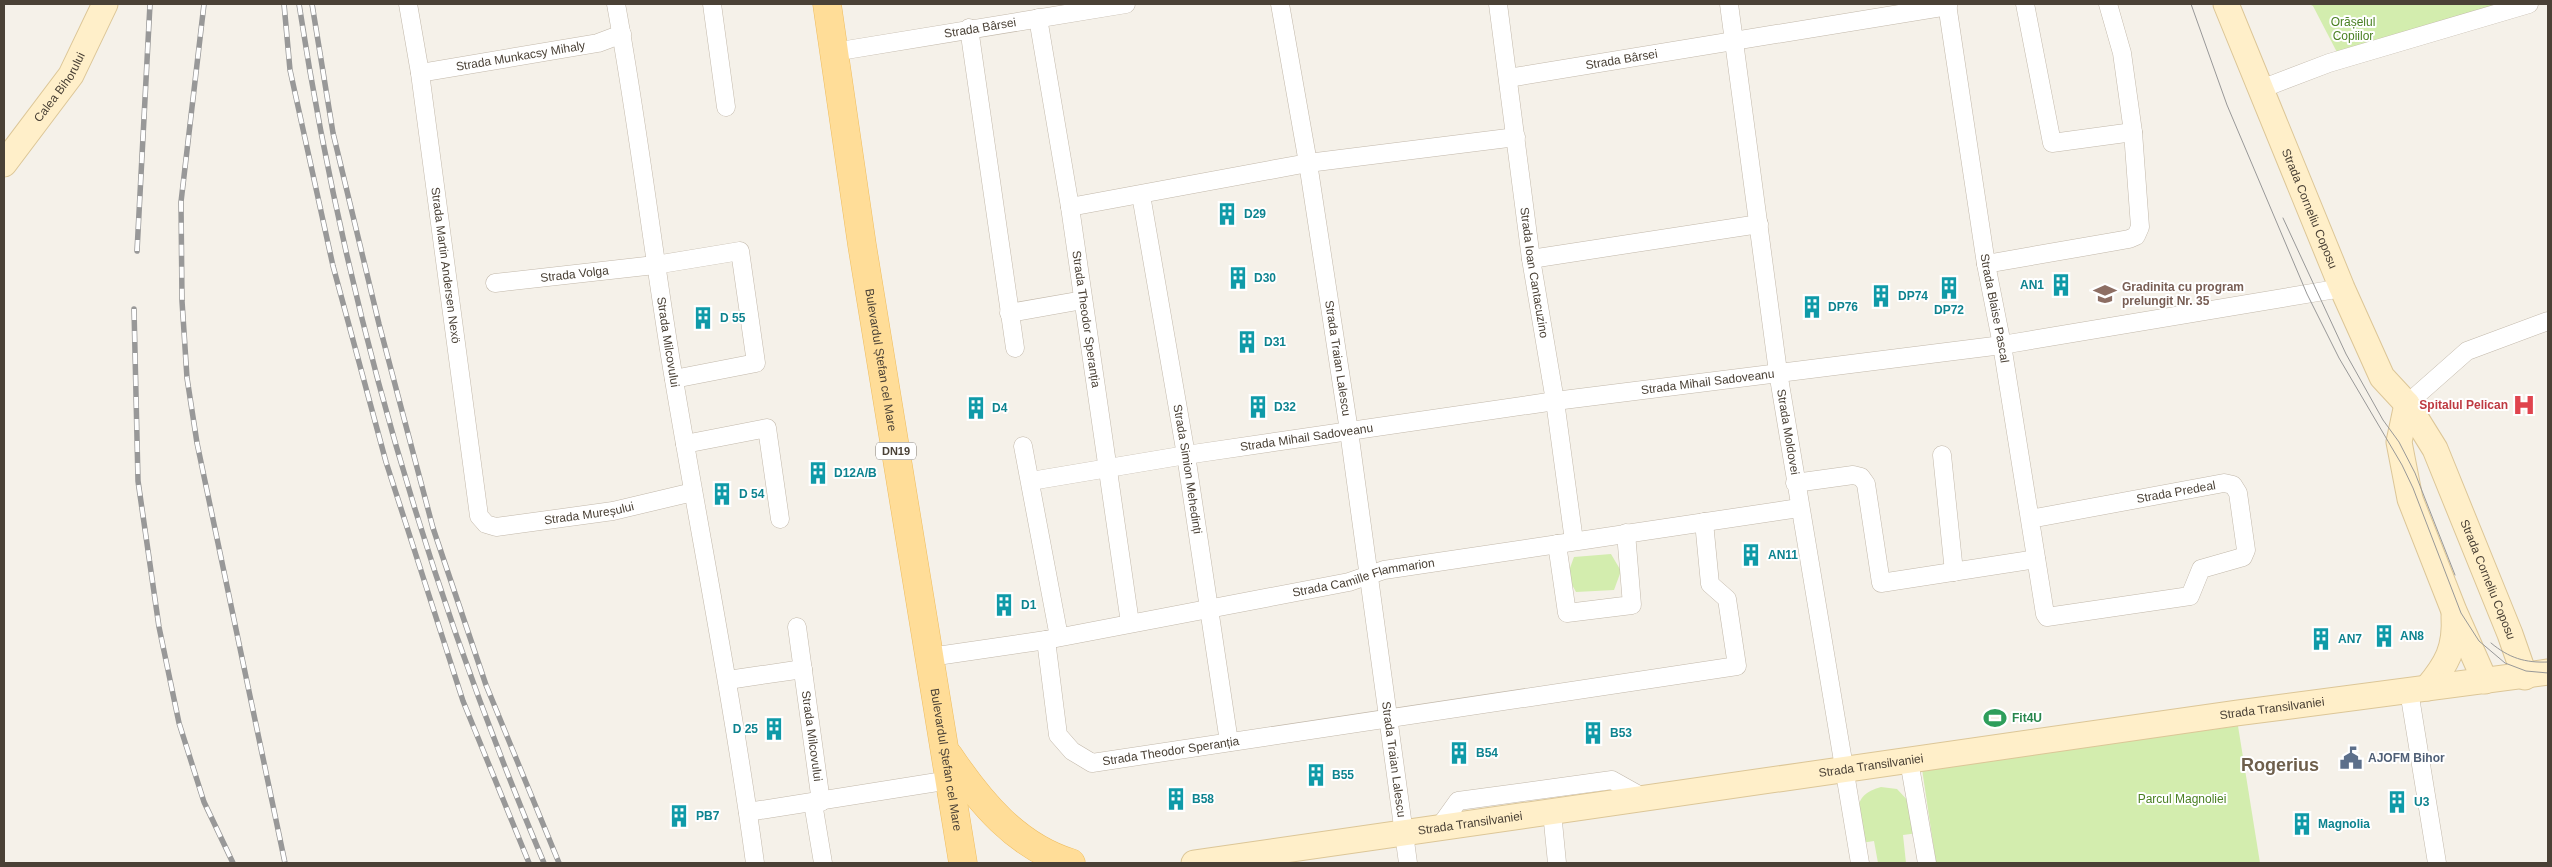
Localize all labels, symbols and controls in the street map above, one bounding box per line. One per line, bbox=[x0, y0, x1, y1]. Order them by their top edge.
street label: Strada Bârsei bbox=[943, 15, 1017, 41]
park label: Orășelul Copiilor bbox=[2331, 15, 2375, 43]
street label: Strada Munkacsy Mihaly bbox=[455, 38, 586, 74]
street label: Strada Bârsei bbox=[1584, 47, 1659, 72]
street label: Calea Bihorului bbox=[31, 50, 88, 125]
street label: Strada Corneliu Coposu bbox=[2279, 147, 2340, 271]
street label: Strada Martin Andersen Nexö bbox=[428, 186, 463, 345]
building icon: D29 bbox=[1214, 201, 1240, 227]
street label: Strada Ioan Cantacuzino bbox=[1517, 206, 1551, 339]
place label: D29 bbox=[1244, 207, 1266, 221]
street label: Strada Theodor Speranția bbox=[1069, 250, 1103, 389]
street label: Strada Blaise Pascal bbox=[1978, 253, 2012, 364]
street label: Strada Volga bbox=[540, 263, 610, 285]
building icon: D30 bbox=[1225, 265, 1251, 291]
place label: D30 bbox=[1254, 271, 1276, 285]
building icon: AN1 bbox=[2048, 272, 2074, 298]
building icon: DP72 bbox=[1936, 275, 1962, 301]
place label: AN1 bbox=[2020, 278, 2044, 292]
place label: Gradinita cu program prelungit Nr. 35 bbox=[2122, 280, 2244, 308]
school or university icon: Gradinita cu program prelungit Nr. 35 bbox=[2092, 281, 2118, 307]
building icon: DP74 bbox=[1868, 283, 1894, 309]
street label: Bulevardul Ștefan cel Mare bbox=[862, 288, 899, 433]
place label: DP74 bbox=[1898, 289, 1928, 303]
building icon: DP76 bbox=[1799, 294, 1825, 320]
street label: Strada Milcovului bbox=[654, 296, 682, 388]
street label: Strada Traian Lalescu bbox=[1322, 299, 1354, 417]
place label: DP76 bbox=[1828, 300, 1858, 314]
place label: DP72 bbox=[1934, 303, 1964, 317]
building icon: D 55 bbox=[690, 305, 716, 331]
place label: D 55 bbox=[720, 311, 746, 325]
building icon: D31 bbox=[1234, 329, 1260, 355]
place label: D31 bbox=[1264, 335, 1286, 349]
street label: Strada Mihail Sadoveanu bbox=[1640, 367, 1775, 397]
street label: Strada Moldovei bbox=[1774, 388, 1802, 476]
hospital icon: Spitalul Pelican bbox=[2511, 392, 2537, 418]
building icon: D32 bbox=[1245, 394, 1271, 420]
building icon: D4 bbox=[963, 395, 989, 421]
place label: Spitalul Pelican bbox=[2419, 398, 2508, 412]
place label: D32 bbox=[1274, 400, 1296, 414]
place label: D4 bbox=[992, 401, 1008, 415]
street label: Strada Simion Mehedinți bbox=[1170, 403, 1205, 535]
street label: Strada Mihail Sadoveanu bbox=[1239, 421, 1374, 454]
road number: DN19 bbox=[876, 442, 916, 460]
building icon: D12A/B bbox=[805, 460, 831, 486]
place label: D12A/B bbox=[834, 466, 877, 480]
street label: Strada Predeal bbox=[2135, 478, 2217, 506]
building icon: D 54 bbox=[709, 481, 735, 507]
place label: D 54 bbox=[739, 487, 765, 501]
street label: Strada Mureșului bbox=[543, 499, 635, 527]
street label: Strada Corneliu Coposu bbox=[2457, 517, 2518, 641]
building icon: AN11 bbox=[1738, 542, 1764, 568]
place label: AN11 bbox=[1768, 548, 1798, 562]
street label: Strada Camille Flammarion bbox=[1291, 556, 1436, 600]
building icon: D1 bbox=[991, 592, 1017, 618]
place label: D1 bbox=[1021, 598, 1037, 612]
building icon: AN8 bbox=[2371, 623, 2397, 649]
building icon: AN7 bbox=[2308, 626, 2334, 652]
place label: AN8 bbox=[2400, 629, 2424, 643]
place label: AN7 bbox=[2338, 632, 2362, 646]
street label: Bulevardul Ștefan cel Mare bbox=[928, 687, 965, 832]
street label: Strada Milcovului bbox=[799, 690, 825, 782]
street label: Strada Transilvaniei bbox=[2219, 695, 2325, 722]
street label: Strada Traian Lalescu bbox=[1379, 701, 1409, 818]
sports icon: Fit4U bbox=[1982, 705, 2008, 731]
place label: Fit4U bbox=[2012, 711, 2042, 725]
building icon: D 25 bbox=[761, 716, 787, 742]
building icon: B53 bbox=[1580, 720, 1606, 746]
place label: D 25 bbox=[733, 722, 758, 736]
place label: B53 bbox=[1610, 726, 1632, 740]
street label: Strada Theodor Speranția bbox=[1101, 734, 1240, 768]
building icon: B54 bbox=[1446, 740, 1472, 766]
public building icon: AJOFM Bihor bbox=[2338, 745, 2364, 771]
place label: B54 bbox=[1476, 746, 1498, 760]
street label: Strada Transilvaniei bbox=[1818, 751, 1924, 780]
place label: AJOFM Bihor bbox=[2368, 751, 2445, 765]
district label: Rogerius bbox=[2241, 755, 2319, 775]
building icon: B55 bbox=[1303, 762, 1329, 788]
place label: B55 bbox=[1332, 768, 1354, 782]
building icon: B58 bbox=[1163, 786, 1189, 812]
building icon: U3 bbox=[2384, 789, 2410, 815]
place label: B58 bbox=[1192, 792, 1214, 806]
park label: Parcul Magnoliei bbox=[2138, 792, 2226, 806]
place label: U3 bbox=[2414, 795, 2430, 809]
building icon: PB7 bbox=[666, 803, 692, 829]
place label: PB7 bbox=[696, 809, 720, 823]
street label: Strada Transilvaniei bbox=[1417, 809, 1523, 838]
building icon: Magnolia bbox=[2289, 811, 2315, 837]
place label: Magnolia bbox=[2318, 817, 2370, 831]

